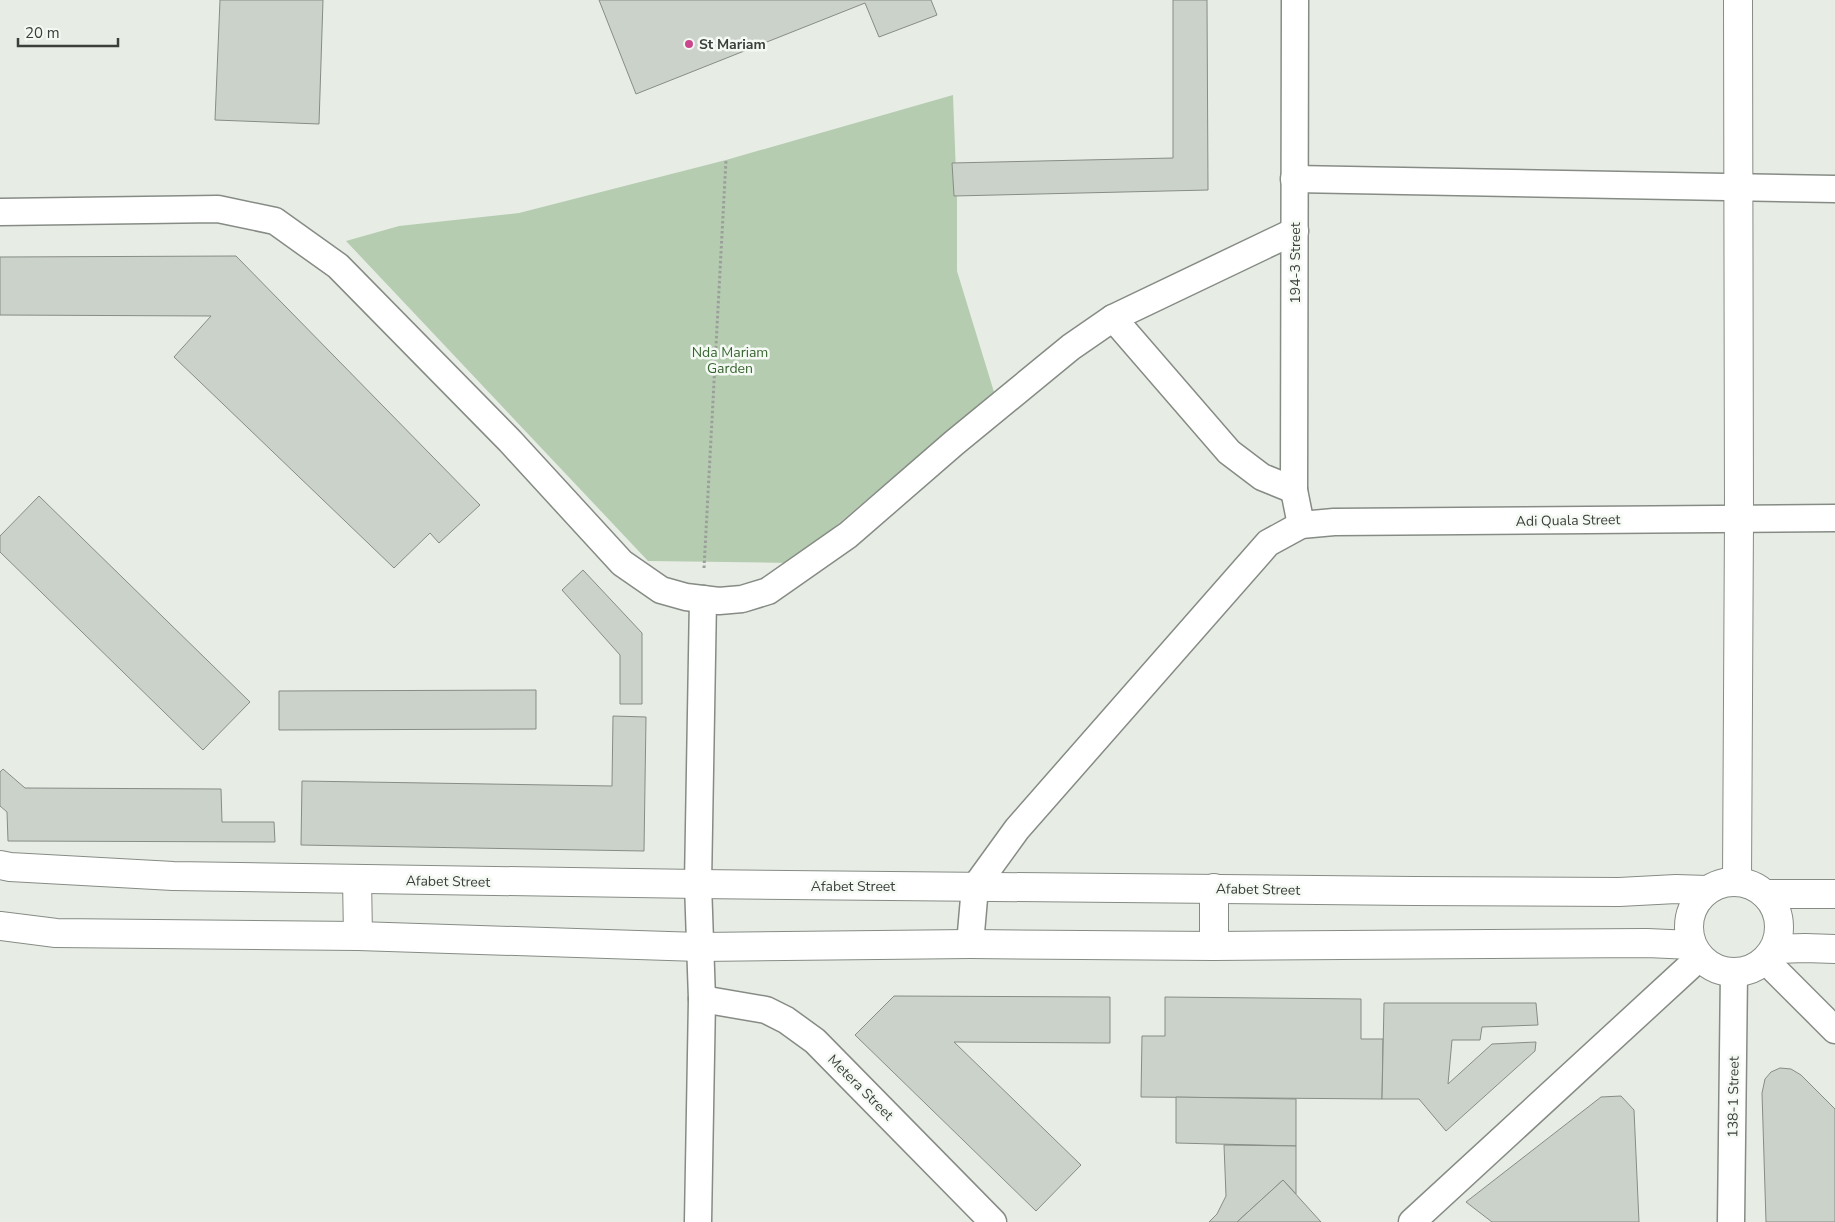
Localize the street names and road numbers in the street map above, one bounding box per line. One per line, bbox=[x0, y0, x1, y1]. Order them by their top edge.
street label: 194-3 Street bbox=[1286, 222, 1305, 304]
street label: Adi Quala Street bbox=[1516, 510, 1621, 531]
street label: Afabet Street bbox=[406, 871, 490, 892]
street label: Afabet Street bbox=[811, 877, 895, 896]
street label: Afabet Street bbox=[1216, 879, 1300, 900]
street label: Metera Street bbox=[824, 1050, 898, 1124]
street label: 138-1 Street bbox=[1723, 1056, 1744, 1138]

